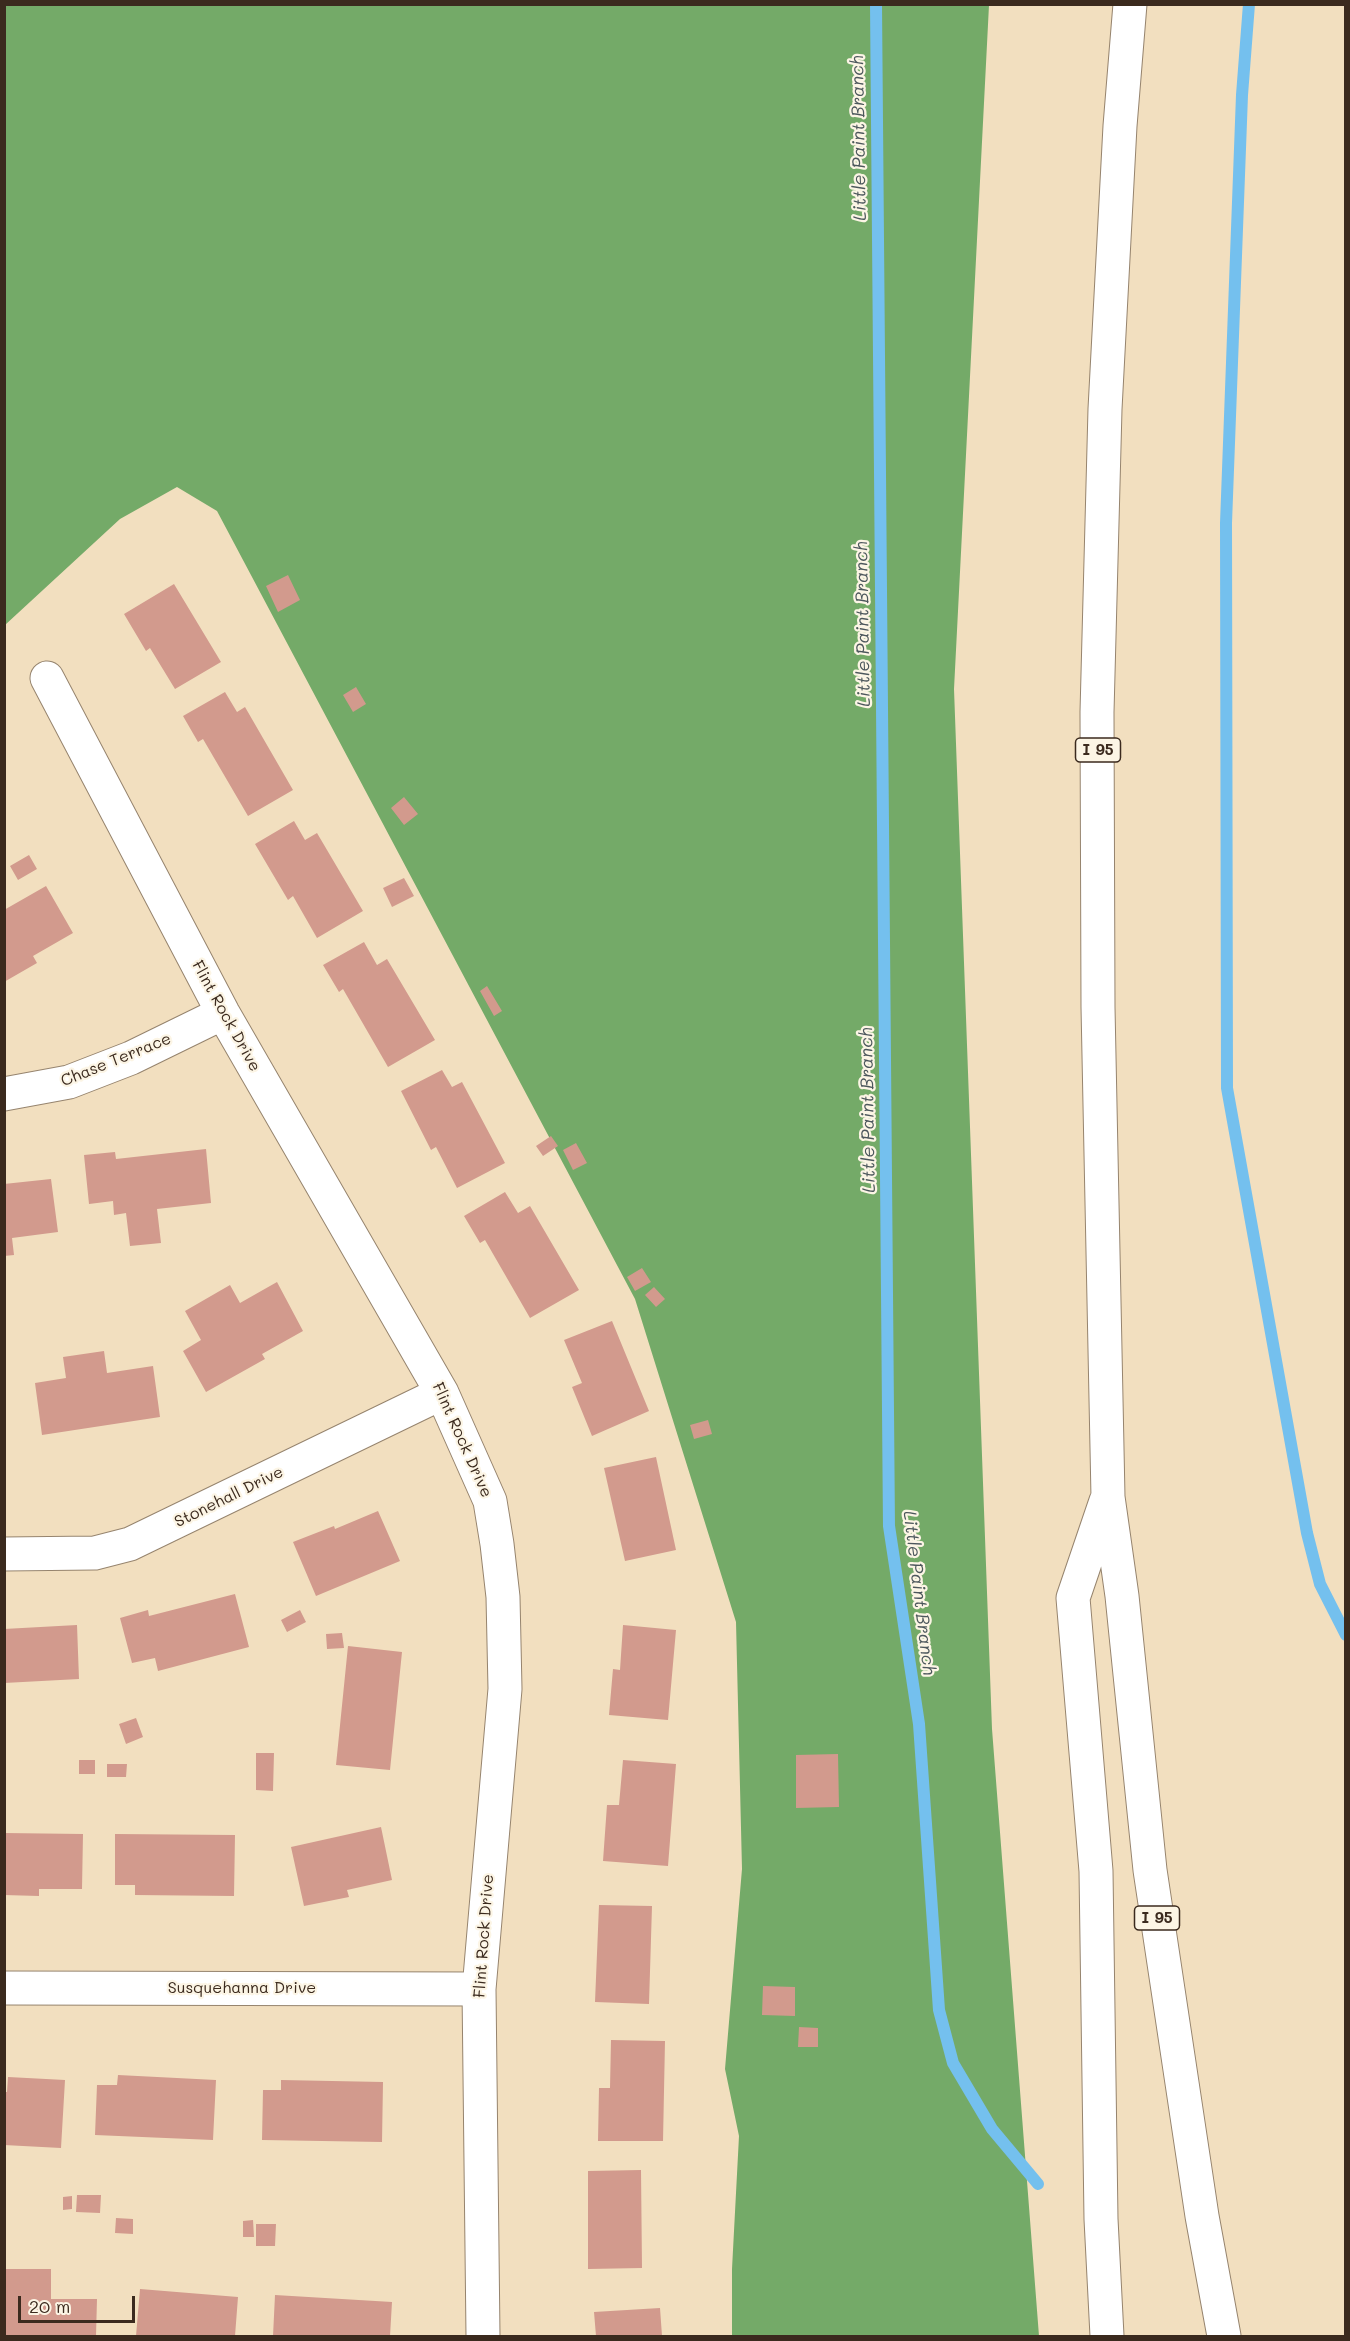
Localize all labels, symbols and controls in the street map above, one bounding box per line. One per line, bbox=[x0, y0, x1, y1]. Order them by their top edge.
water label: Little Paint Branch bbox=[847, 55, 871, 221]
water label: Little Paint Branch bbox=[851, 541, 875, 707]
road number: I 95 bbox=[1076, 738, 1120, 762]
street label: Flint Rock Drive bbox=[188, 957, 264, 1075]
water label: Little Paint Branch bbox=[856, 1027, 880, 1193]
street label: Chase Terrace bbox=[58, 1029, 174, 1091]
street label: Flint Rock Drive bbox=[428, 1379, 496, 1501]
street label: Stonehall Drive bbox=[171, 1462, 287, 1532]
water label: Little Paint Branch bbox=[898, 1509, 940, 1677]
street label: Flint Rock Drive bbox=[470, 1874, 498, 1998]
road number: I 95 bbox=[1134, 1906, 1180, 1930]
street label: Susquehanna Drive bbox=[168, 1978, 316, 1998]
scale bar bbox=[21, 2284, 138, 2322]
text: 20 m bbox=[29, 2294, 70, 2318]

